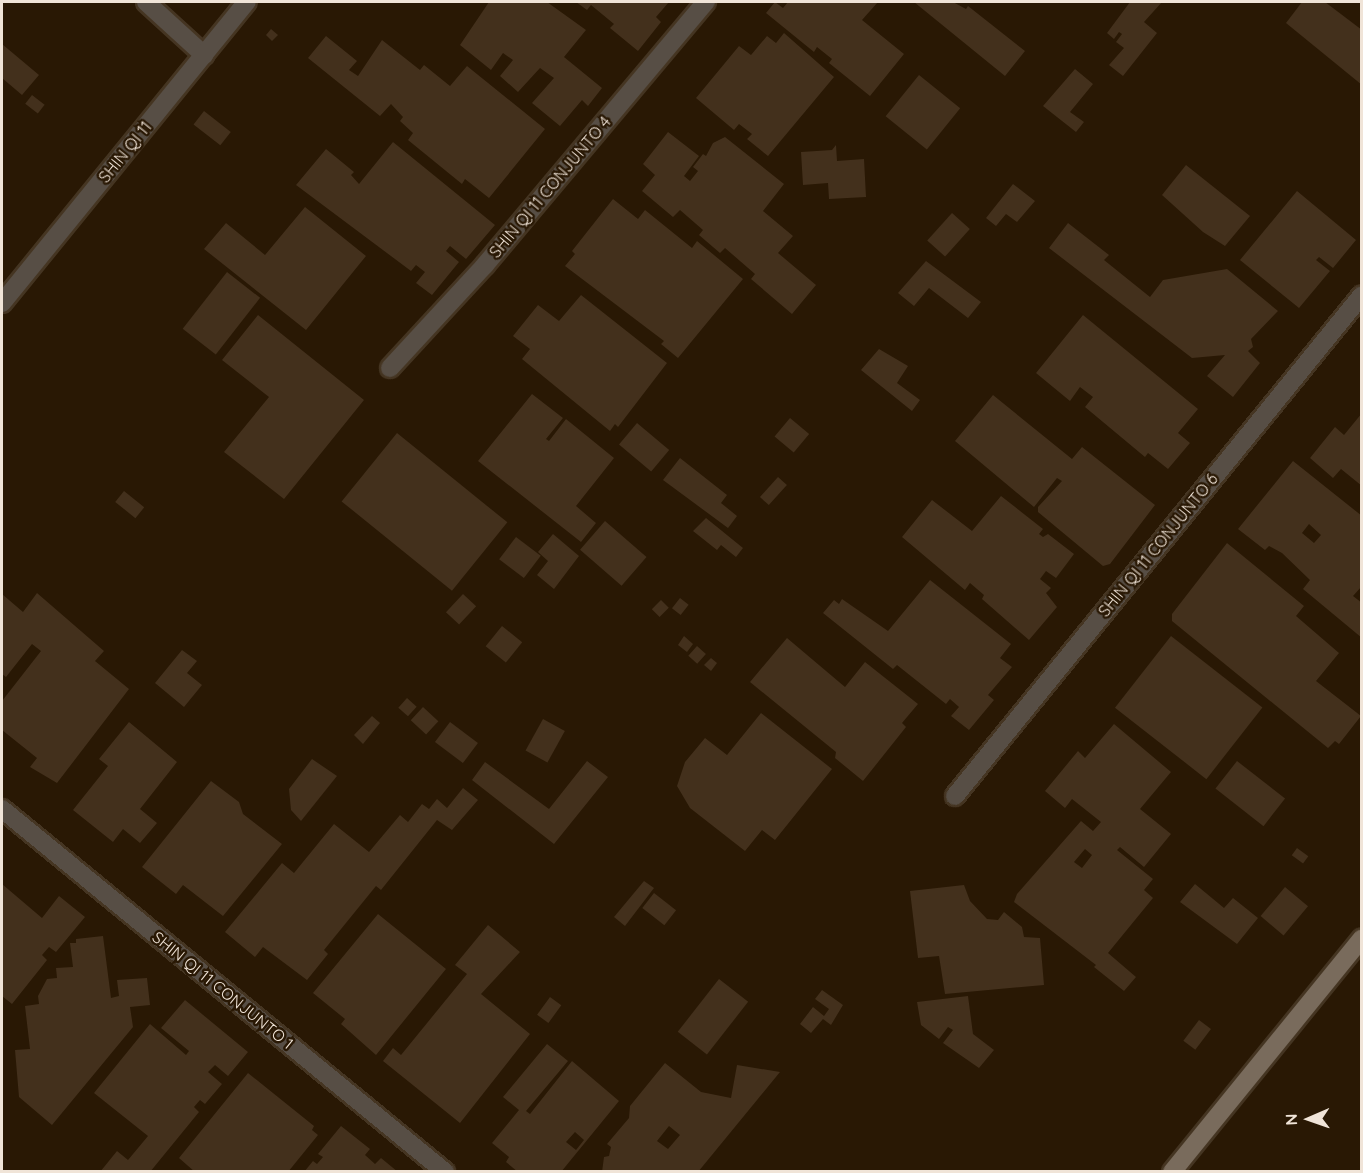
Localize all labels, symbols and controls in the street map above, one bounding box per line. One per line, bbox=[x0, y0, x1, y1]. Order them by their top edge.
street label: SHIN QI 11 CONJUNTO 4 bbox=[485, 112, 615, 262]
street label: SHIN QI 11 bbox=[95, 118, 155, 186]
street label: SHIN QI 11 CONJUNTO 6 bbox=[1094, 470, 1222, 620]
street label: SHIN QI 11 CONJUNTO 1 bbox=[149, 927, 297, 1053]
north arrow bbox=[1279, 1089, 1339, 1149]
text: N bbox=[1281, 1113, 1301, 1126]

